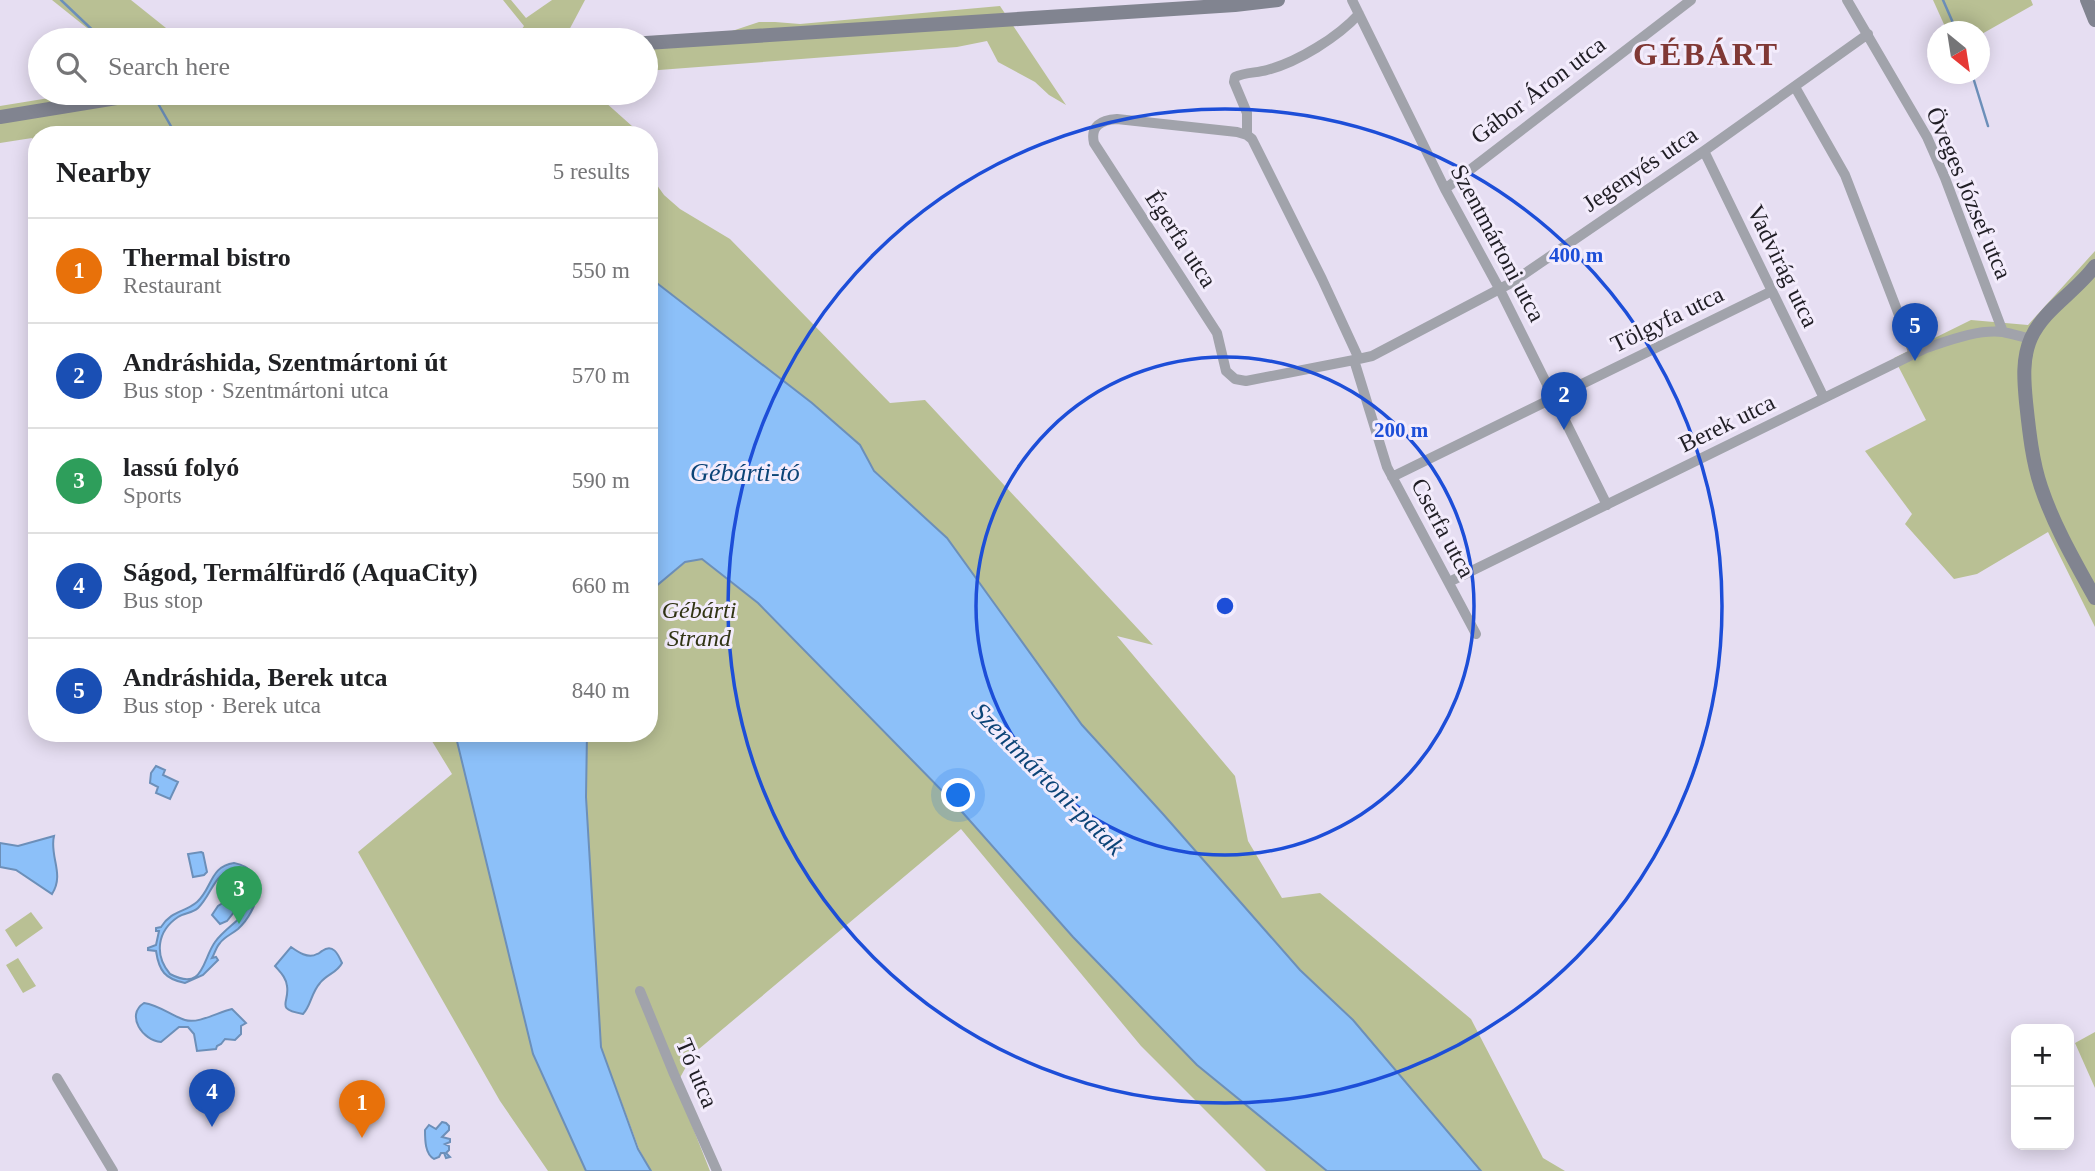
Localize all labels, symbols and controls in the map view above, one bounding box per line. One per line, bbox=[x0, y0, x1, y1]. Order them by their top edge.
north arrow bbox=[1927, 21, 1990, 84]
search box bbox=[28, 28, 658, 105]
street label: Gábor Áron utca bbox=[1466, 31, 1610, 149]
district label: GÉBÁRT bbox=[1633, 36, 1779, 72]
icon: search bbox=[52, 48, 90, 86]
text: Search here bbox=[108, 52, 230, 81]
street label: Öveges József utca bbox=[1921, 103, 2017, 283]
street label: Jegenyés utca bbox=[1578, 121, 1703, 217]
text: Nearby bbox=[56, 155, 151, 188]
text: 5 results bbox=[553, 159, 630, 184]
street label: Szentmártoni utca bbox=[1446, 160, 1550, 326]
street label: Égerfa utca bbox=[1140, 186, 1222, 292]
street label: Vadvirág utca bbox=[1742, 201, 1824, 332]
text: Thermal bistro bbox=[123, 243, 291, 272]
text: 400 m bbox=[1549, 243, 1604, 267]
text: 1 bbox=[73, 258, 85, 283]
text: 550 m bbox=[572, 258, 630, 283]
text: Restaurant bbox=[123, 273, 221, 298]
street label: Tölgyfa utca bbox=[1606, 280, 1728, 357]
pin: 5 bbox=[1892, 303, 1938, 361]
text: Andráshida, Szentmártoni út bbox=[123, 348, 447, 377]
text: 2 bbox=[73, 363, 85, 388]
text: 570 m bbox=[572, 363, 630, 388]
pin: 2 bbox=[1541, 372, 1587, 430]
text: Bus stop · Szentmártoni utca bbox=[123, 378, 389, 403]
street label: Berek utca bbox=[1675, 389, 1779, 457]
text: 200 m bbox=[1374, 418, 1429, 442]
text: lassú folyó bbox=[123, 453, 239, 482]
water label: Gébárti-tó bbox=[690, 458, 800, 487]
text: 3 bbox=[73, 468, 85, 493]
text: 590 m bbox=[572, 468, 630, 493]
street label: Cserfa utca bbox=[1406, 474, 1480, 582]
text: Sports bbox=[123, 483, 182, 508]
text: Ságod, Termálfürdő (AquaCity) bbox=[123, 558, 478, 587]
text: 4 bbox=[73, 573, 85, 598]
text: 660 m bbox=[572, 573, 630, 598]
text: Bus stop bbox=[123, 588, 203, 613]
centre of rings bbox=[1213, 594, 1237, 618]
park label: Gébárti Strand bbox=[662, 597, 736, 651]
text: Andráshida, Berek utca bbox=[123, 663, 388, 692]
text: 5 bbox=[73, 678, 85, 703]
text: 840 m bbox=[572, 678, 630, 703]
text: Bus stop · Berek utca bbox=[123, 693, 321, 718]
water label: Szentmártoni-patak bbox=[966, 697, 1131, 862]
your location bbox=[941, 778, 975, 812]
pin: 3 bbox=[216, 866, 262, 924]
map controls bbox=[2011, 1024, 2074, 1150]
button: + bbox=[2011, 1024, 2074, 1087]
street label: Tó utca bbox=[671, 1034, 723, 1112]
pin: 4 bbox=[189, 1069, 235, 1127]
pin: 1 bbox=[339, 1080, 385, 1138]
button: − bbox=[2011, 1087, 2074, 1150]

